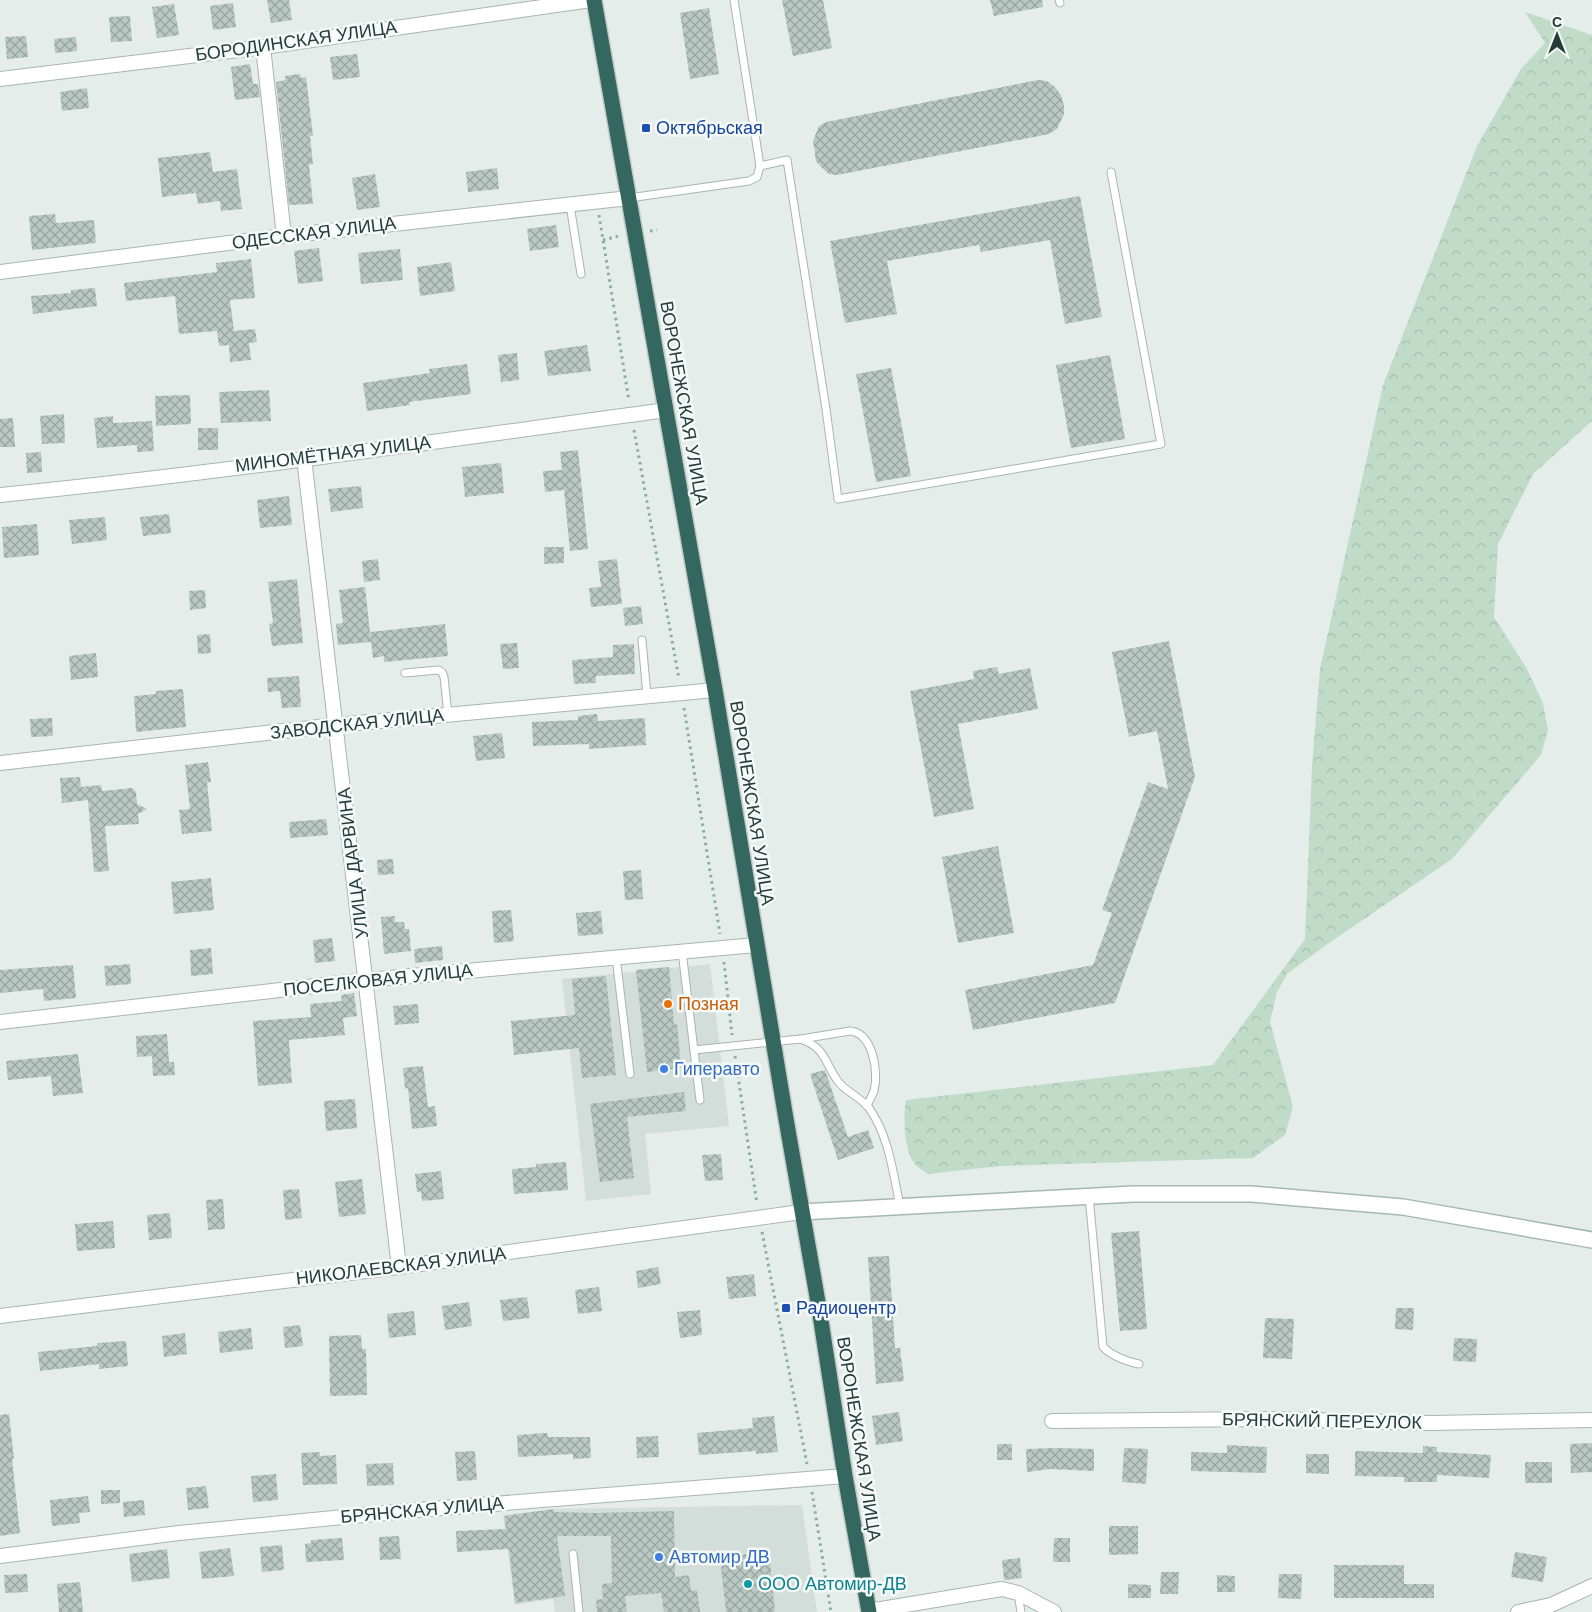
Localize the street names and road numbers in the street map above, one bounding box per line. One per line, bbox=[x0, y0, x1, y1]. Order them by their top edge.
street label: БОРОДИНСКАЯ УЛИЦА bbox=[194, 17, 398, 65]
street label: ОДЕССКАЯ УЛИЦА bbox=[231, 213, 397, 253]
street label: ВОРОНЕЖСКАЯ УЛИЦА bbox=[656, 299, 712, 507]
street label: МИНОМЁТНАЯ УЛИЦА bbox=[234, 432, 432, 476]
street label: ВОРОНЕЖСКАЯ УЛИЦА bbox=[726, 699, 778, 907]
street label: ЗАВОДСКАЯ УЛИЦА bbox=[269, 705, 445, 743]
street label: УЛИЦА ДАРВИНА bbox=[334, 786, 372, 940]
street label: ПОСЕЛКОВАЯ УЛИЦА bbox=[282, 960, 474, 1000]
street label: НИКОЛАЕВСКАЯ УЛИЦА bbox=[295, 1243, 507, 1289]
street label: ВОРОНЕЖСКАЯ УЛИЦА bbox=[833, 1335, 885, 1543]
street label: БРЯНСКИЙ ПЕРЕУЛОК bbox=[1222, 1408, 1423, 1433]
street label: БРЯНСКАЯ УЛИЦА bbox=[340, 1493, 504, 1527]

